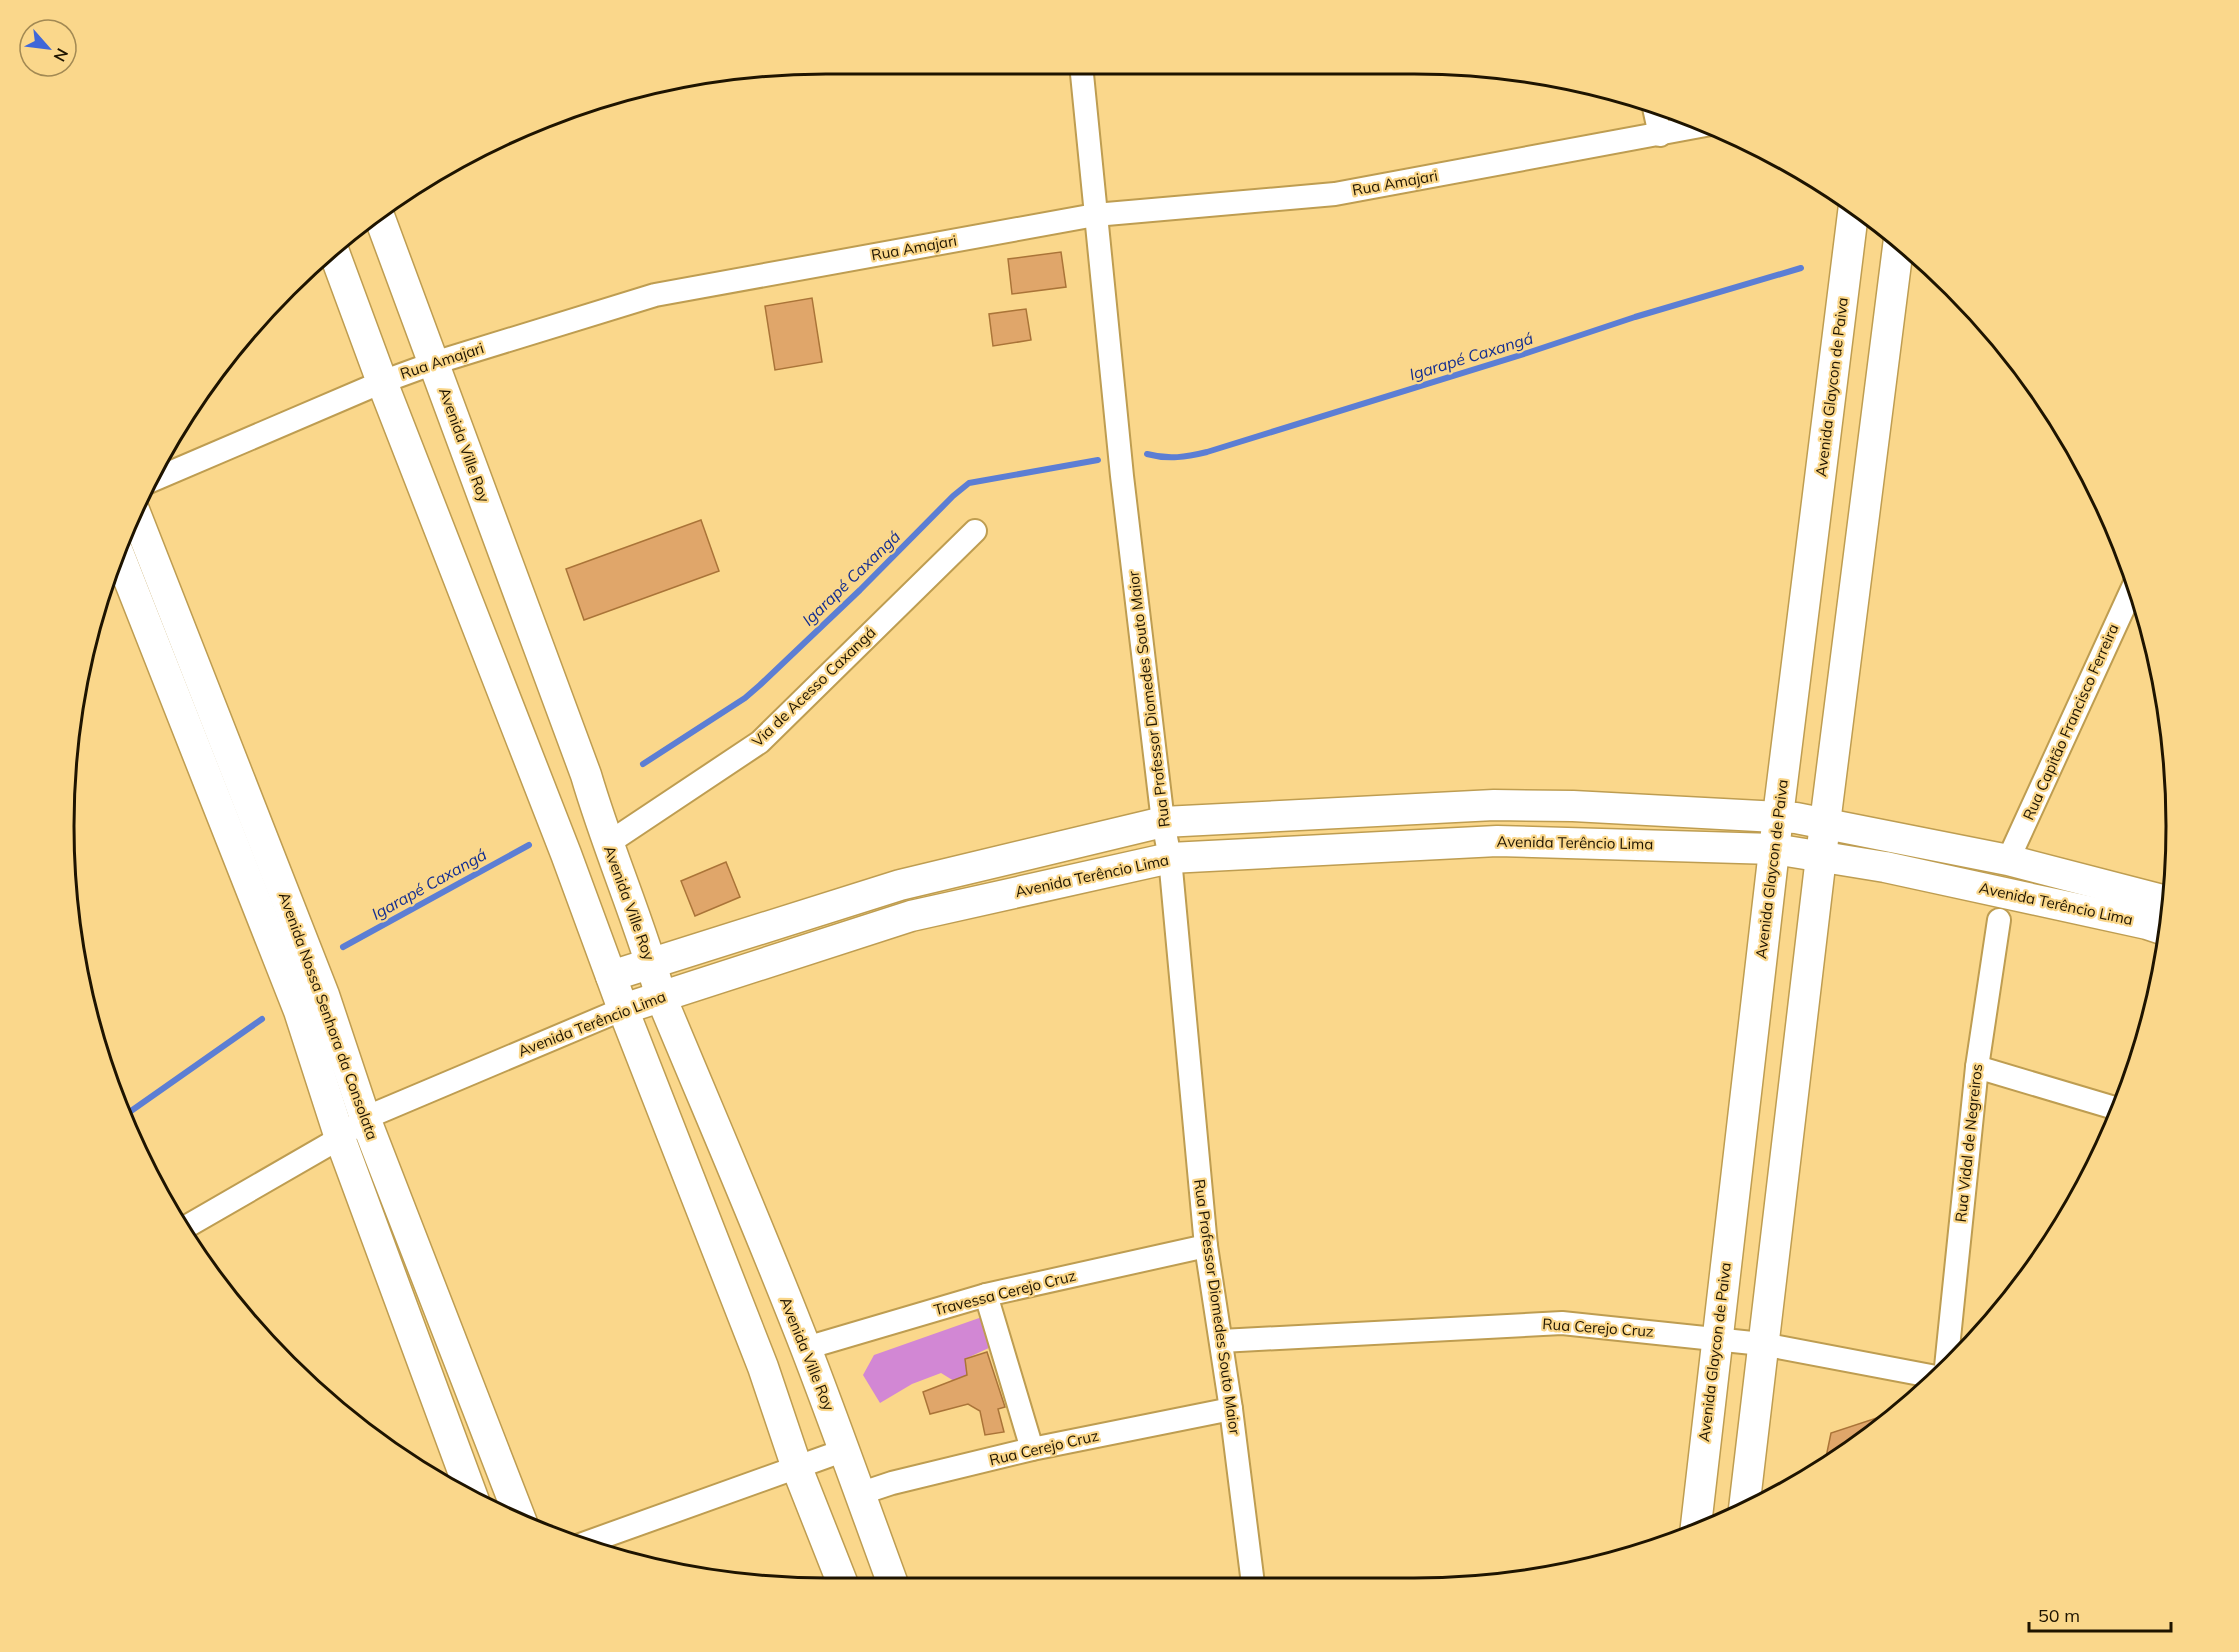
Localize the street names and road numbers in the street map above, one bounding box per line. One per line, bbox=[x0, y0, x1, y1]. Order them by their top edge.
street label: Rua Amajari bbox=[1351, 166, 1439, 199]
street label: Rua Amajari bbox=[870, 231, 958, 264]
street label: Avenida Glaycon de Paiva bbox=[1811, 296, 1852, 478]
street label: Rua Amajari bbox=[398, 338, 486, 383]
street label: Avenida Ville Roy bbox=[435, 385, 494, 505]
street label: Rua Professor Diomedes Souto Maior bbox=[1123, 569, 1174, 828]
street label: Rua Capitão Francisco Ferreira bbox=[2019, 621, 2123, 823]
street label: Via de Acesso Caxangá bbox=[748, 623, 879, 751]
street label: Avenida Glaycon de Paiva bbox=[1751, 778, 1792, 960]
street label: Avenida Terêncio Lima bbox=[1497, 832, 1654, 853]
street label: Avenida Ville Roy bbox=[600, 843, 659, 963]
street label: Avenida Terêncio Lima bbox=[1013, 850, 1171, 901]
street label: Avenida Terêncio Lima bbox=[1977, 878, 2135, 929]
street label: Avenida Nossa Senhora da Consolata bbox=[275, 889, 382, 1142]
street label: Avenida Terêncio Lima bbox=[515, 987, 668, 1060]
street label: Rua Vidal de Negreiros bbox=[1951, 1063, 1986, 1223]
street label: Rua Professor Diomedes Souto Maior bbox=[1190, 1178, 1245, 1437]
street label: Avenida Glaycon de Paiva bbox=[1694, 1261, 1735, 1443]
street label: Travessa Cerejo Cruz bbox=[932, 1266, 1078, 1319]
street label: Avenida Ville Roy bbox=[776, 1294, 839, 1413]
street label: Rua Cerejo Cruz bbox=[1542, 1314, 1655, 1341]
street label: Rua Cerejo Cruz bbox=[987, 1426, 1101, 1469]

